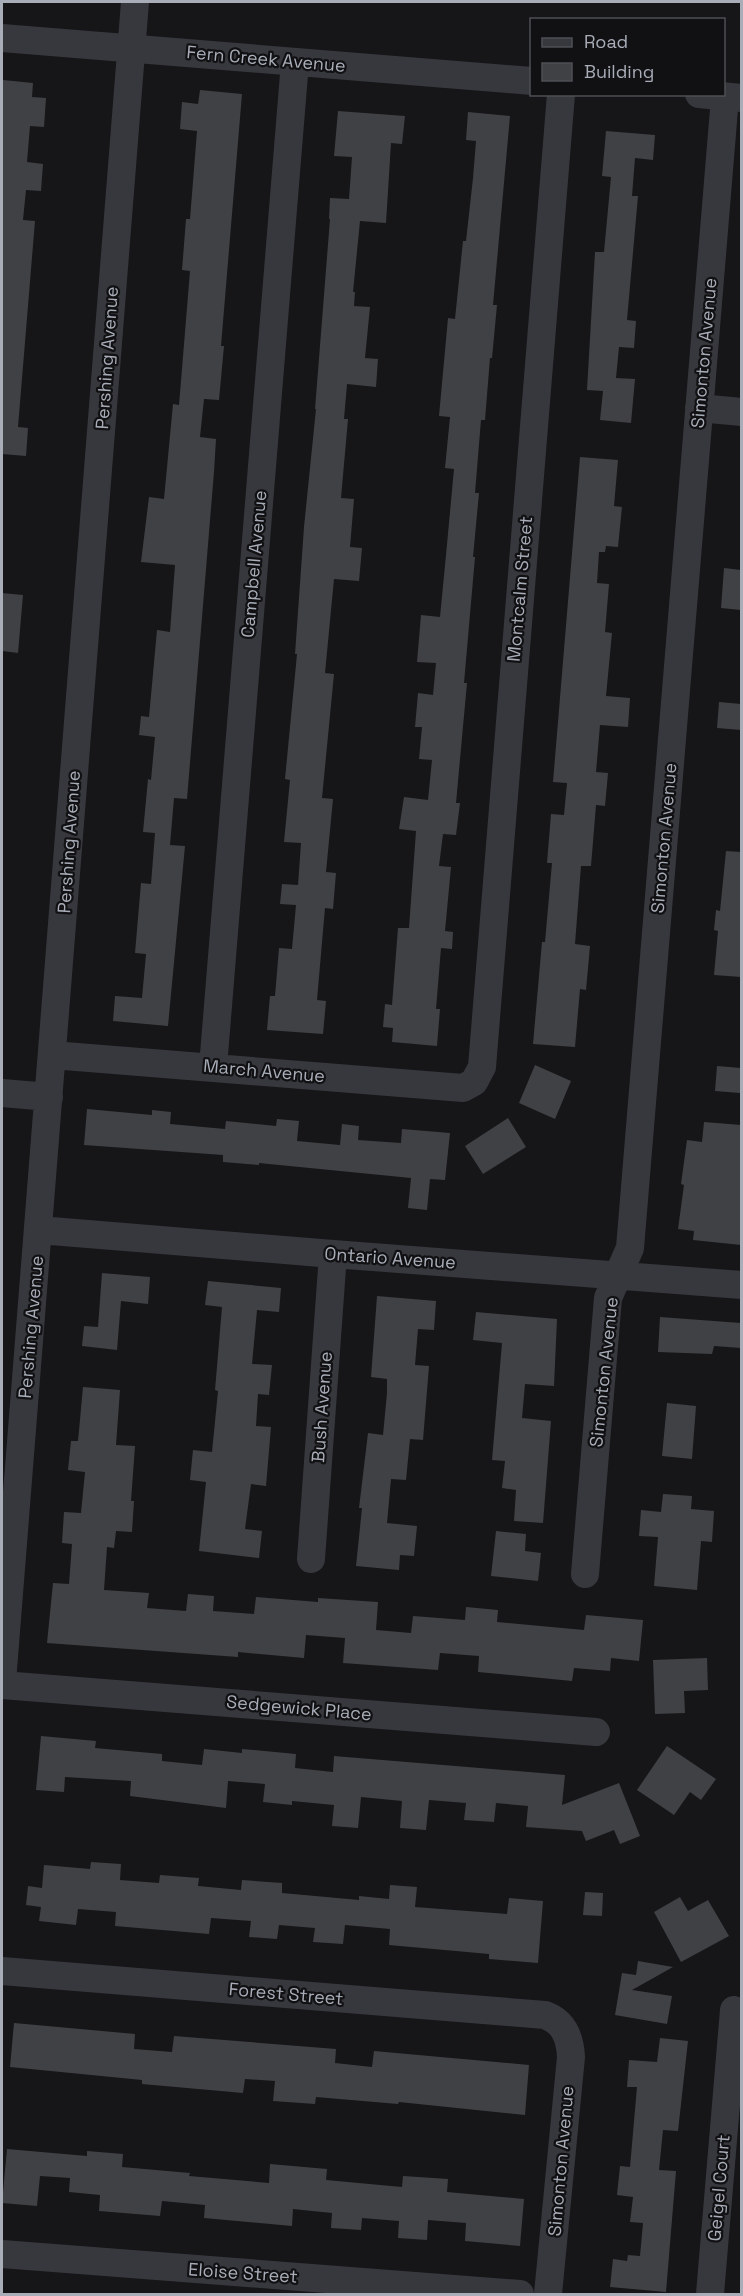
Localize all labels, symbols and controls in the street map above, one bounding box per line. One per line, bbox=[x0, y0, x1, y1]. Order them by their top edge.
legend bbox=[530, 18, 725, 96]
text: Road bbox=[584, 30, 628, 53]
street label: Fern Creek Avenue bbox=[186, 40, 347, 77]
text: Building bbox=[584, 60, 654, 83]
street label: Simonton Avenue bbox=[685, 277, 722, 429]
street label: Pershing Avenue bbox=[90, 286, 123, 430]
street label: Campbell Avenue bbox=[236, 489, 271, 639]
street label: Montcalm Street bbox=[502, 515, 537, 663]
street label: Simonton Avenue bbox=[645, 762, 682, 914]
street label: Pershing Avenue bbox=[52, 770, 85, 914]
street label: March Avenue bbox=[202, 1054, 326, 1087]
street label: Ontario Avenue bbox=[324, 1241, 457, 1274]
street label: Pershing Avenue bbox=[13, 1255, 48, 1399]
street label: Simonton Avenue bbox=[584, 1296, 623, 1448]
street label: Bush Avenue bbox=[306, 1351, 337, 1463]
street label: Sedgewick Place bbox=[225, 1690, 373, 1725]
street label: Forest Street bbox=[228, 1977, 344, 2010]
street label: Simonton Avenue bbox=[542, 2085, 579, 2237]
street label: Geigel Court bbox=[702, 2134, 735, 2242]
street label: Eloise Street bbox=[187, 2257, 299, 2288]

